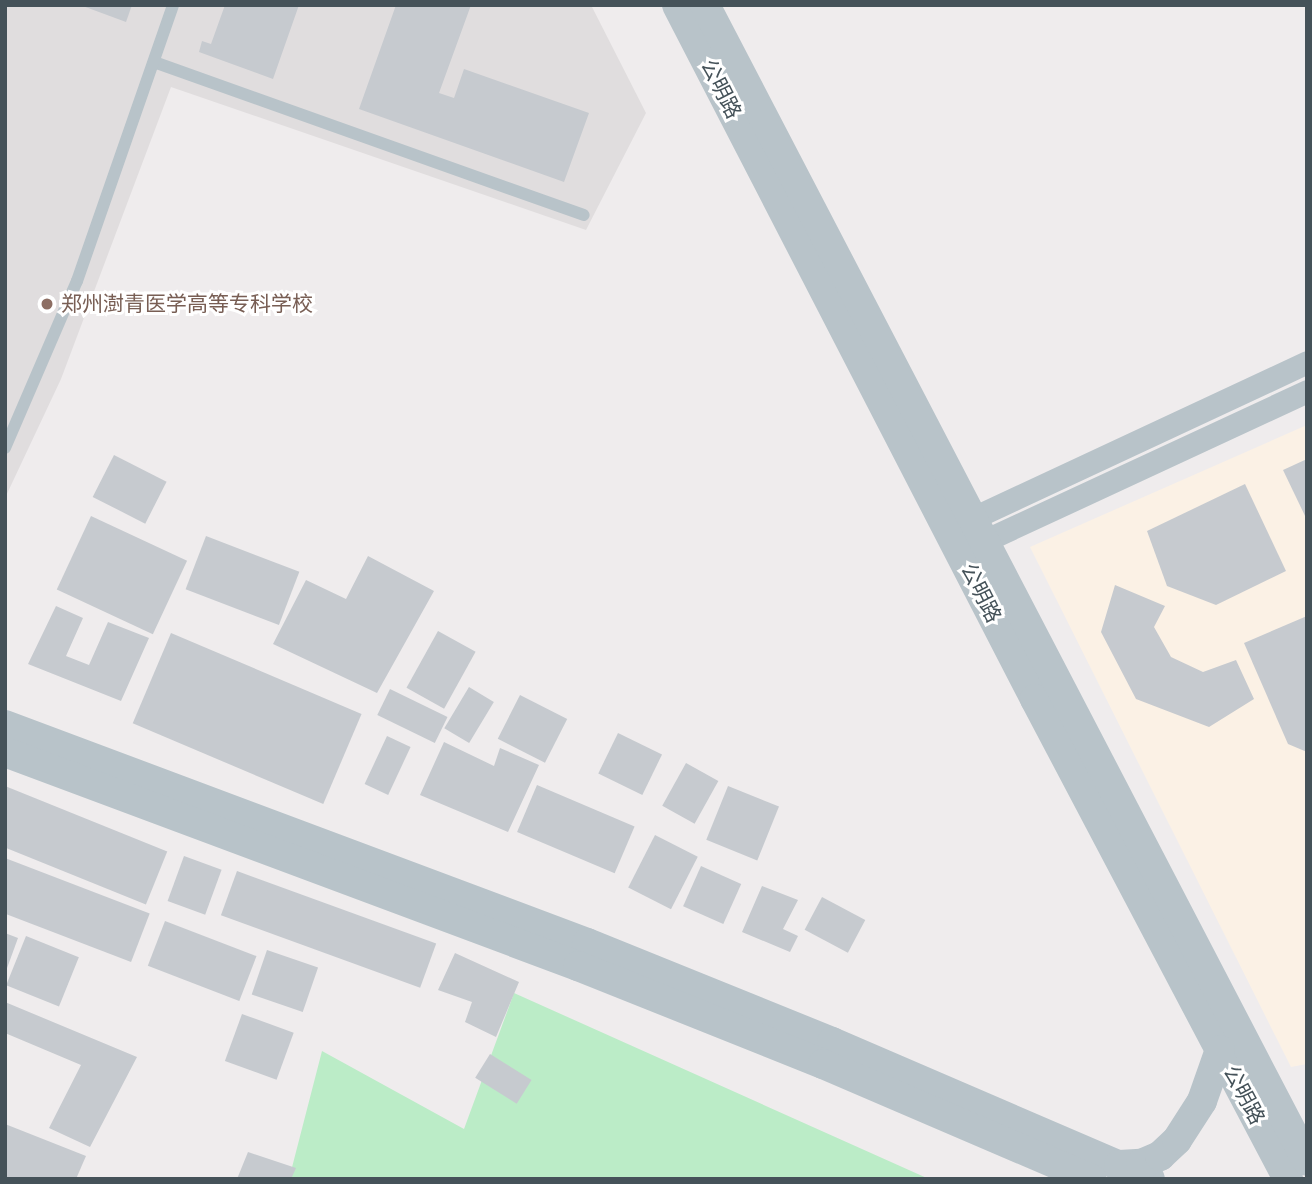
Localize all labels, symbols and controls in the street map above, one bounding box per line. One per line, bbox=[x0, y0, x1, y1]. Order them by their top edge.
street label: 公明路 bbox=[695, 55, 747, 123]
place label: 郑州澍青医学高等专科学校 bbox=[61, 291, 313, 317]
marker: 郑州澍青医学高等专科学校 bbox=[39, 296, 55, 312]
street label: 公明路 bbox=[955, 559, 1007, 627]
street label: 公明路 bbox=[1218, 1061, 1270, 1129]

